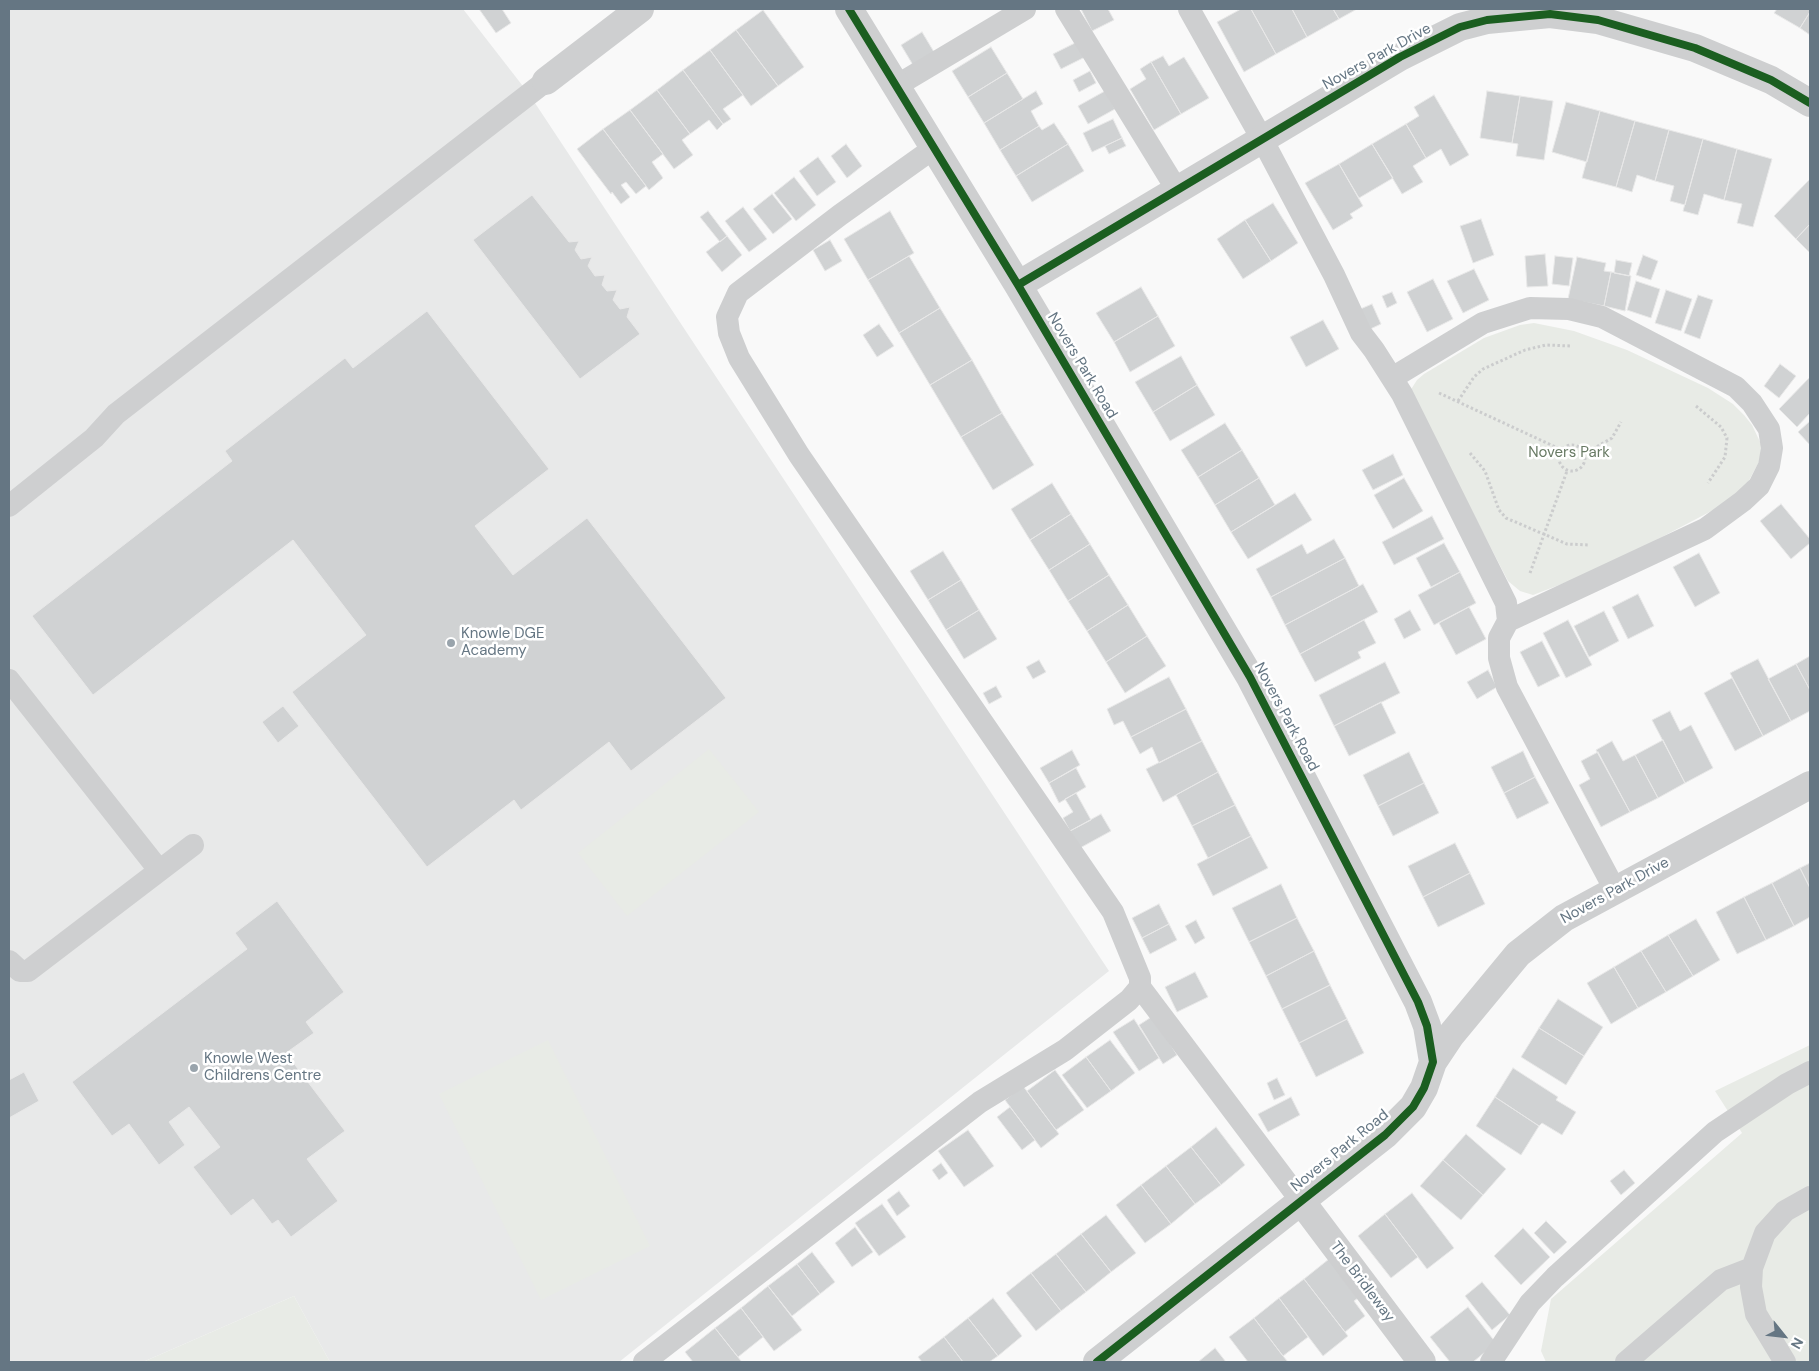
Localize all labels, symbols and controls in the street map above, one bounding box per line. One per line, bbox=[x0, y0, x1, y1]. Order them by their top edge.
street label: Novers Park Drive bbox=[1320, 20, 1434, 94]
street label: Novers Park Road bbox=[1043, 310, 1121, 422]
park label: Novers Park bbox=[1528, 444, 1610, 462]
place label: Knowle DGE Academy bbox=[461, 625, 544, 660]
marker: Knowle DGE Academy bbox=[445, 637, 457, 649]
street label: Novers Park Road bbox=[1250, 660, 1322, 774]
street label: Novers Park Drive bbox=[1558, 854, 1672, 928]
place label: Knowle West Childrens Centre bbox=[204, 1050, 321, 1085]
marker: Knowle West Childrens Centre bbox=[188, 1062, 200, 1074]
street label: Novers Park Road bbox=[1287, 1106, 1393, 1196]
street label: The Bridleway bbox=[1326, 1238, 1398, 1326]
north arrow bbox=[1759, 1311, 1809, 1361]
text: N bbox=[1787, 1334, 1807, 1352]

